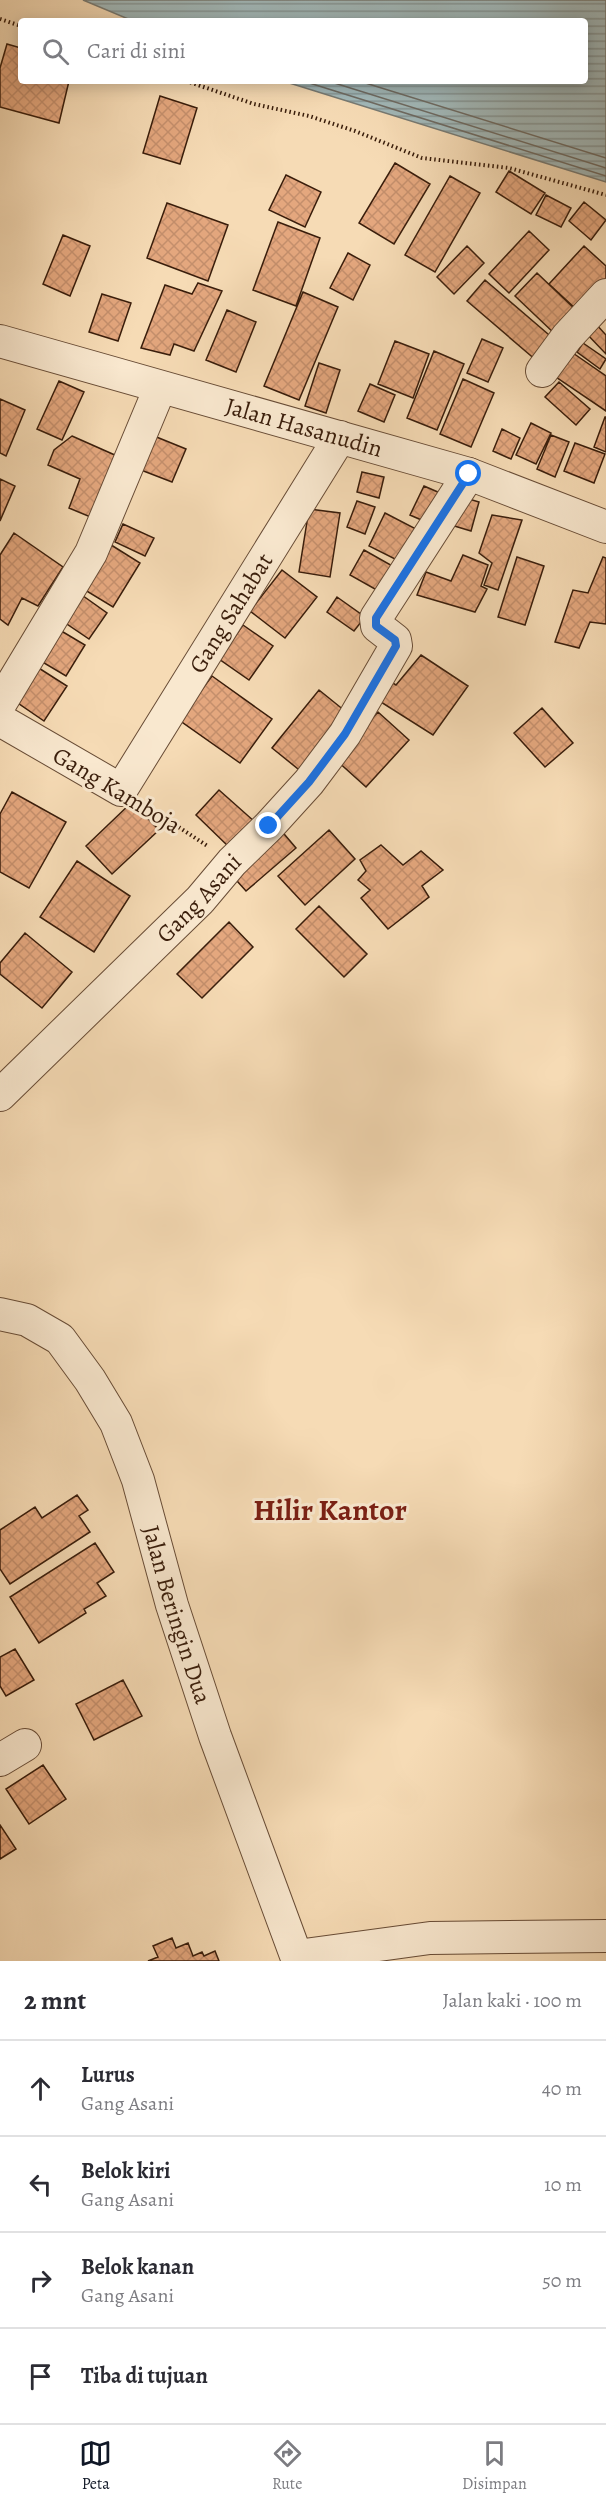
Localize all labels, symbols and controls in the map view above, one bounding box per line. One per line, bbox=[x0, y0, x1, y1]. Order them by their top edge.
search box bbox=[18, 18, 588, 84]
icon: search bbox=[39, 35, 72, 68]
text: Cari di sini bbox=[87, 36, 186, 66]
street label: Jalan Hasanudin bbox=[222, 390, 386, 465]
route start bbox=[455, 460, 481, 486]
street label: Gang Sahabat bbox=[181, 547, 280, 679]
street label: Gang Kamboja bbox=[47, 739, 188, 841]
route end bbox=[255, 812, 281, 838]
street label: Gang Asani bbox=[149, 846, 248, 950]
district label: Hilir Kantor bbox=[253, 1490, 407, 1530]
street label: Jalan Beringin Dua bbox=[135, 1522, 220, 1709]
text: 2 mnt bbox=[24, 1983, 86, 2018]
text: Jalan kaki · 100 m bbox=[443, 1987, 582, 2014]
text: Lurus bbox=[81, 2060, 135, 2090]
icon: ahead bbox=[24, 2072, 57, 2105]
text: 40 m bbox=[542, 2075, 582, 2102]
text: Gang Asani bbox=[81, 2090, 174, 2117]
text: Belok kiri bbox=[81, 2156, 170, 2186]
icon: left bbox=[24, 2168, 57, 2201]
text: 10 m bbox=[544, 2171, 582, 2198]
text: Gang Asani bbox=[81, 2186, 174, 2213]
text: Belok kanan bbox=[81, 2252, 194, 2282]
icon: right bbox=[24, 2264, 57, 2297]
text: 50 m bbox=[542, 2267, 582, 2294]
text: Gang Asani bbox=[81, 2282, 174, 2309]
icon: arrive bbox=[24, 2360, 57, 2393]
text: Tiba di tujuan bbox=[81, 2361, 208, 2391]
tab: Peta bbox=[79, 2437, 112, 2495]
tab: Rute bbox=[271, 2437, 304, 2495]
tab: Disimpan bbox=[462, 2437, 527, 2495]

